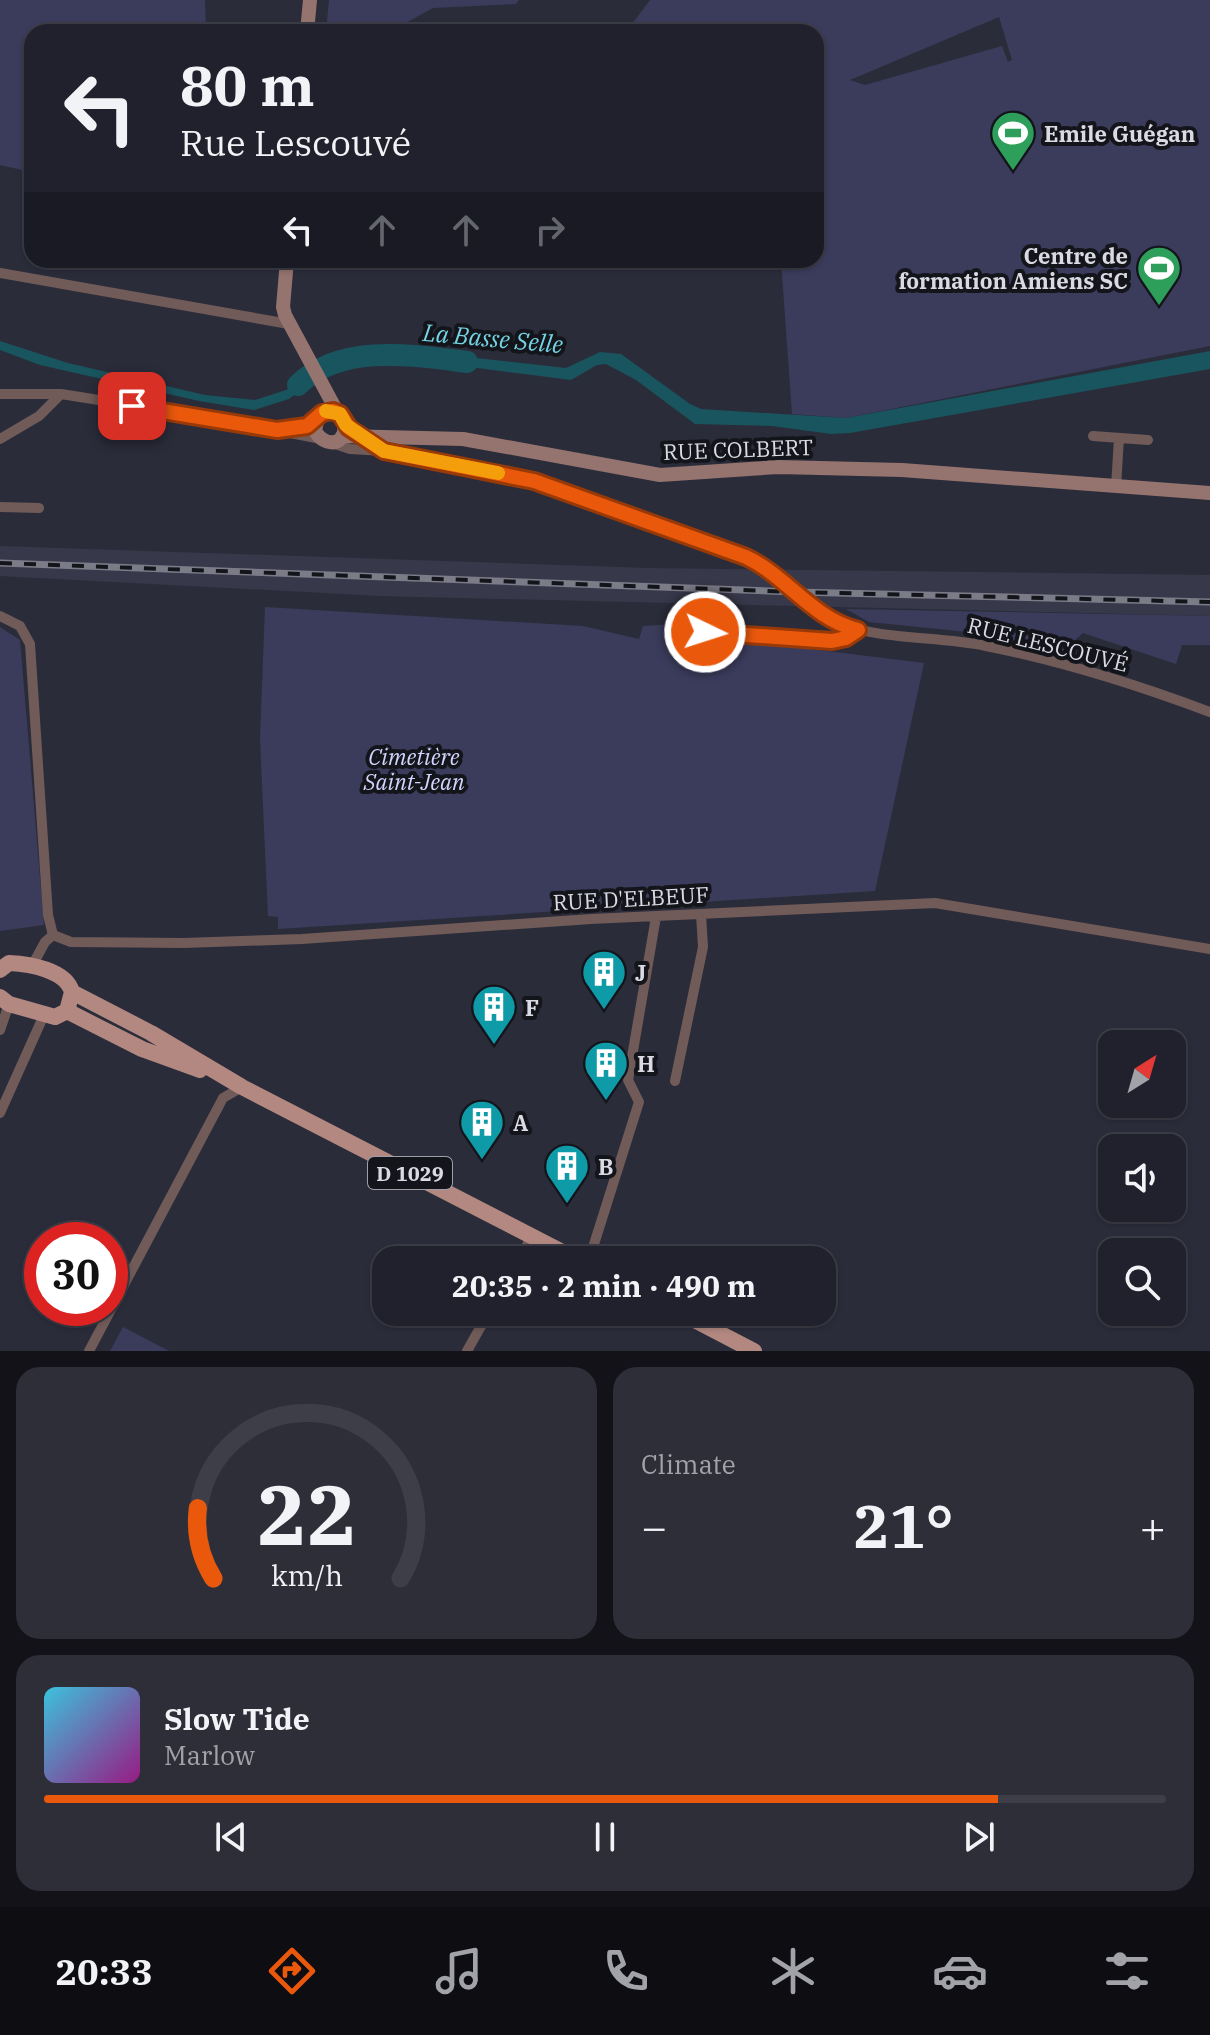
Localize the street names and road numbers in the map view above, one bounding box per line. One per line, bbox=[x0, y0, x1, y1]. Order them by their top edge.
street label: RUE COLBERT bbox=[662, 432, 814, 466]
street label: RUE LESCOUVÉ bbox=[965, 610, 1131, 678]
street label: RUE D'ELBEUF bbox=[552, 879, 710, 917]
road number: D 1029 bbox=[368, 1157, 452, 1189]

